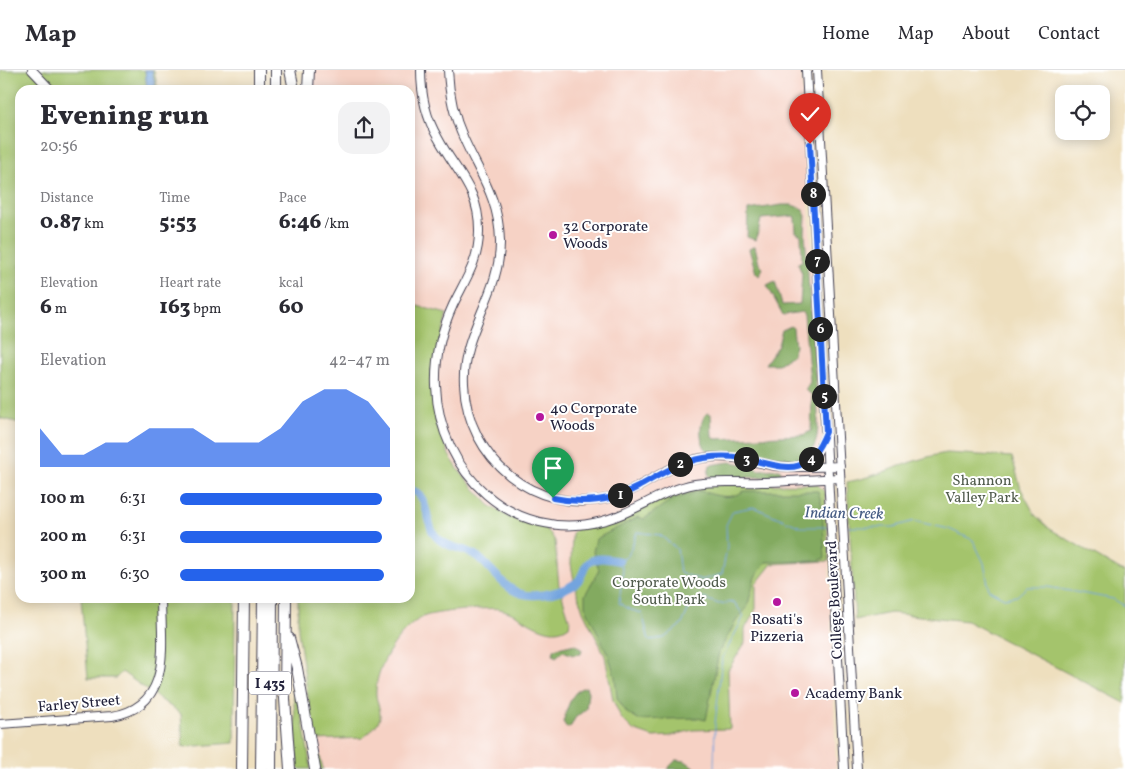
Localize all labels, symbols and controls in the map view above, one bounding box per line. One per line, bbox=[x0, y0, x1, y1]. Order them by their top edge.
text: Map bbox=[25, 18, 76, 52]
text: Home bbox=[822, 22, 870, 47]
text: Map bbox=[898, 22, 934, 47]
text: About bbox=[962, 22, 1010, 47]
text: Contact bbox=[1038, 22, 1100, 47]
map controls bbox=[1055, 85, 1110, 140]
button: locate bbox=[1055, 85, 1110, 140]
pin bbox=[789, 93, 831, 144]
text: Evening run bbox=[40, 97, 209, 136]
icon: check bbox=[796, 100, 824, 128]
button: share bbox=[338, 102, 390, 154]
text: 20:56 bbox=[40, 136, 78, 158]
pin: 8 bbox=[800, 182, 826, 206]
text: 8 bbox=[810, 185, 817, 204]
text: Distance bbox=[40, 189, 94, 208]
text: Time bbox=[159, 189, 190, 208]
text: Pace bbox=[279, 189, 307, 208]
text: 0.87 bbox=[40, 208, 81, 237]
text: 5:53 bbox=[159, 208, 197, 237]
text: 6:46 bbox=[279, 208, 322, 237]
text: km bbox=[81, 215, 104, 234]
text: /km bbox=[322, 215, 349, 234]
place label: 32 Corporate Woods bbox=[563, 217, 648, 255]
marker: 32 Corporate Woods bbox=[547, 229, 559, 241]
pin: 7 bbox=[804, 248, 830, 274]
text: 7 bbox=[814, 252, 821, 271]
text: Elevation bbox=[40, 274, 98, 293]
text: Heart rate bbox=[159, 274, 221, 293]
text: kcal bbox=[279, 274, 304, 293]
text: 6 bbox=[40, 293, 52, 322]
text: 163 bbox=[159, 293, 190, 322]
text: 60 bbox=[279, 293, 304, 322]
text: m bbox=[52, 300, 67, 319]
text: bpm bbox=[190, 300, 221, 319]
pin: 6 bbox=[808, 316, 832, 342]
text: 6 bbox=[817, 320, 824, 339]
text: Elevation bbox=[40, 350, 107, 372]
text: 42–47 m bbox=[329, 350, 390, 372]
pin: 5 bbox=[812, 384, 836, 408]
text: 5 bbox=[821, 387, 828, 406]
place label: 40 Corporate Woods bbox=[550, 399, 637, 437]
marker: 40 Corporate Woods bbox=[534, 411, 546, 423]
pin: 3 bbox=[734, 446, 758, 472]
pin: 4 bbox=[798, 446, 824, 472]
pin bbox=[532, 447, 574, 498]
text: 3 bbox=[743, 450, 750, 469]
text: 4 bbox=[807, 450, 816, 469]
pin: 2 bbox=[668, 452, 692, 476]
icon: arrive bbox=[539, 454, 567, 482]
text: 2 bbox=[677, 455, 684, 474]
park label: Shannon Valley Park bbox=[945, 471, 1019, 509]
pin: 1 bbox=[608, 482, 632, 508]
text: 1 bbox=[618, 486, 623, 505]
text: 100 m bbox=[40, 488, 85, 510]
text: 6:31 bbox=[120, 488, 146, 510]
water label: Indian Creek bbox=[804, 502, 884, 526]
text: 200 m bbox=[40, 526, 87, 548]
text: 6:31 bbox=[120, 526, 146, 548]
street label: College Boulevard bbox=[822, 540, 849, 660]
text: 300 m bbox=[40, 564, 86, 586]
text: 6:30 bbox=[120, 564, 149, 586]
park label: Corporate Woods South Park bbox=[612, 573, 726, 611]
marker: Rosati's Pizzeria bbox=[771, 596, 783, 608]
place label: Rosati's Pizzeria bbox=[750, 610, 804, 648]
road number: I 435 bbox=[249, 672, 291, 694]
place label: Academy Bank bbox=[805, 684, 902, 705]
marker: Academy Bank bbox=[789, 687, 801, 699]
street label: Farley Street bbox=[37, 690, 121, 719]

